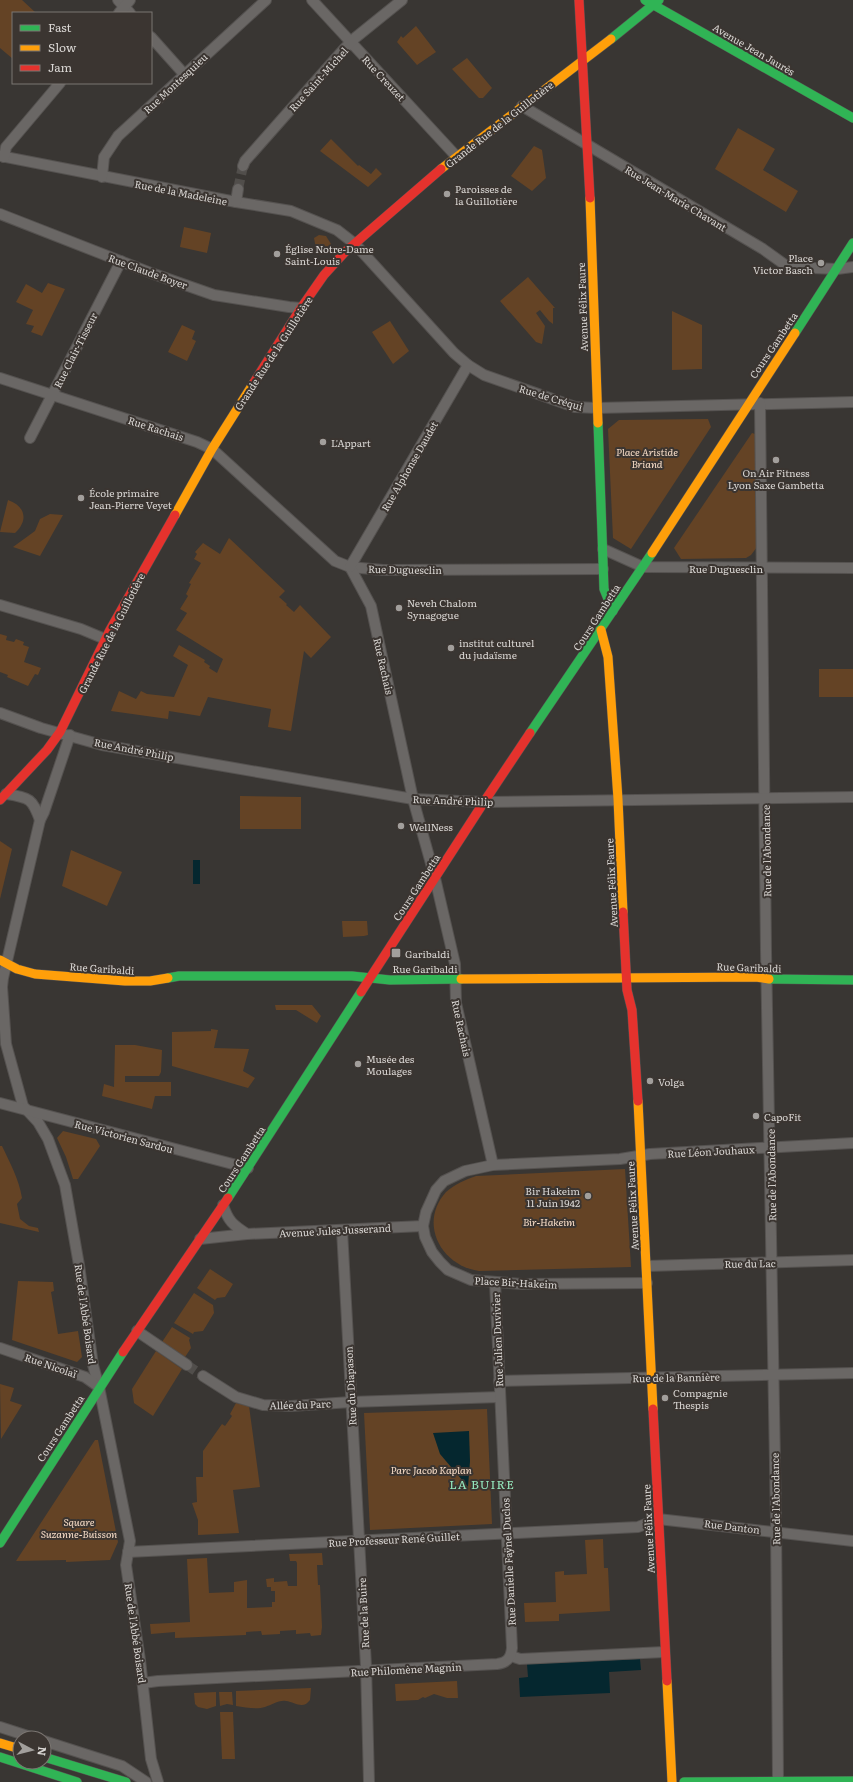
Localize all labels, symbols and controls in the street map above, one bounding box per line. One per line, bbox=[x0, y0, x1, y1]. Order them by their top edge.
legend bbox=[12, 12, 152, 84]
text: Fast bbox=[48, 18, 72, 36]
street label: Avenue Jean Jaurès bbox=[710, 19, 798, 79]
text: Slow bbox=[48, 38, 77, 56]
street label: Rue Saint-Michel bbox=[285, 43, 351, 114]
street label: Rue Montesquieu bbox=[140, 49, 211, 117]
street label: Rue Creuzet bbox=[359, 52, 409, 104]
text: Jam bbox=[48, 58, 73, 76]
street label: Grande Rue de la Guillotière bbox=[442, 77, 556, 171]
street label: Rue Jean-Marie Chavant bbox=[622, 162, 730, 234]
street label: Rue de la Madeleine bbox=[133, 176, 229, 208]
place label: Paroisses de la Guillotière bbox=[455, 181, 518, 208]
marker: Paroisses de la Guillotière bbox=[442, 189, 452, 199]
place label: Église Notre-Dame Saint-Louis bbox=[285, 241, 374, 268]
marker: Église Notre-Dame Saint-Louis bbox=[272, 249, 282, 259]
street label: Rue Claude Boyer bbox=[106, 250, 190, 292]
place label: Place Victor Basch bbox=[753, 250, 813, 277]
marker: Place Victor Basch bbox=[816, 258, 826, 268]
street label: Avenue Félix Faure bbox=[573, 262, 591, 352]
street label: Grande Rue de la Guillotière bbox=[230, 293, 316, 413]
street label: Cours Gambetta bbox=[745, 308, 801, 381]
street label: Rue Clair-Tisseur bbox=[50, 310, 101, 390]
street label: Rue de Créqui bbox=[517, 380, 585, 414]
street label: Rue Rachais bbox=[126, 412, 186, 444]
street label: Rue Alphonse Daudet bbox=[377, 418, 441, 514]
place label: L'Appart bbox=[331, 435, 371, 450]
marker: L'Appart bbox=[318, 437, 328, 447]
park label: Place Aristide Briand bbox=[616, 444, 678, 471]
marker: On Air Fitness Lyon Saxe Gambetta bbox=[771, 455, 781, 465]
place label: On Air Fitness Lyon Saxe Gambetta bbox=[728, 465, 825, 492]
place label: École primaire Jean-Pierre Veyet bbox=[89, 485, 172, 512]
marker: École primaire Jean-Pierre Veyet bbox=[76, 493, 86, 503]
street label: Rue Duguesclin bbox=[368, 561, 443, 577]
street label: Rue Duguesclin bbox=[689, 561, 763, 576]
street label: Grande Rue de la Guillotière bbox=[74, 570, 148, 696]
street label: Cours Gambetta bbox=[569, 580, 624, 653]
place label: Neveh Chalom Synagogue bbox=[407, 595, 477, 622]
marker: Neveh Chalom Synagogue bbox=[394, 603, 404, 613]
place label: institut culturel du judaïsme bbox=[459, 635, 535, 662]
street label: Rue Rachais bbox=[370, 636, 398, 696]
marker: institut culturel du judaïsme bbox=[446, 643, 456, 653]
street label: Rue André Philip bbox=[93, 734, 175, 764]
street label: Rue André Philip bbox=[412, 791, 494, 809]
street label: Rue de l'Abondance bbox=[758, 805, 774, 897]
place label: WellNess bbox=[409, 819, 453, 834]
marker: WellNess bbox=[396, 821, 406, 831]
street label: Avenue Félix Faure bbox=[601, 838, 621, 928]
street label: Cours Gambetta bbox=[389, 850, 444, 923]
place label: Garibaldi bbox=[405, 946, 450, 961]
marker: Garibaldi bbox=[390, 947, 402, 959]
street label: Rue Garibaldi bbox=[69, 958, 136, 978]
street label: Rue Garibaldi bbox=[716, 958, 782, 976]
street label: Rue Garibaldi bbox=[392, 961, 458, 976]
street label: Rue Rachais bbox=[449, 998, 475, 1058]
place label: Musée des Moulages bbox=[366, 1051, 415, 1078]
marker: Musée des Moulages bbox=[353, 1059, 363, 1069]
place label: Volga bbox=[658, 1074, 685, 1089]
marker: Volga bbox=[645, 1076, 655, 1086]
place label: CapoFit bbox=[764, 1109, 801, 1124]
marker: CapoFit bbox=[751, 1111, 761, 1121]
street label: Rue Victorien Sardou bbox=[73, 1116, 176, 1157]
street label: Cours Gambetta bbox=[214, 1122, 269, 1195]
street label: Rue de l'Abondance bbox=[763, 1129, 779, 1221]
street label: Rue Léon Jouhaux bbox=[667, 1141, 755, 1161]
street label: Avenue Félix Faure bbox=[622, 1161, 642, 1251]
place label: Bir Hakeim 11 Juin 1942 bbox=[525, 1183, 580, 1210]
marker: Bir Hakeim 11 Juin 1942 bbox=[583, 1191, 593, 1201]
park label: Bir-Hakeim bbox=[523, 1214, 575, 1229]
street label: Avenue Jules Jusserand bbox=[279, 1220, 391, 1240]
street label: Rue du Lac bbox=[724, 1255, 776, 1271]
street label: Rue de l'Abbé Boisard bbox=[72, 1263, 100, 1365]
street label: Place Bir-Hakeim bbox=[474, 1272, 558, 1292]
street label: Rue Julien Duvivier bbox=[488, 1292, 506, 1387]
street label: Rue du Diapason bbox=[340, 1346, 360, 1426]
street label: Rue Nicolaï bbox=[23, 1349, 80, 1381]
street label: Rue de la Bannière bbox=[632, 1369, 720, 1385]
place label: Compagnie Thespis bbox=[673, 1385, 728, 1412]
street label: Cours Gambetta bbox=[33, 1391, 88, 1464]
marker: Compagnie Thespis bbox=[660, 1393, 670, 1403]
street label: Allée du Parc bbox=[269, 1395, 331, 1413]
street label: Rue de l'Abondance bbox=[767, 1453, 783, 1545]
park label: Parc Jacob Kaplan bbox=[390, 1462, 472, 1477]
district label: LA BUIRE bbox=[449, 1475, 515, 1493]
street label: Avenue Félix Faure bbox=[638, 1484, 658, 1574]
street label: Rue Danielle Faÿnel Duclos bbox=[497, 1497, 519, 1626]
park label: Square Suzanne-Buisson bbox=[41, 1514, 117, 1541]
street label: Rue Danton bbox=[703, 1515, 761, 1537]
street label: Rue Professeur René Guillet bbox=[328, 1528, 460, 1550]
street label: Rue de la Buire bbox=[354, 1577, 372, 1649]
street label: Rue de l'Abbé Boisard bbox=[122, 1582, 150, 1684]
street label: Rue Philomène Magnin bbox=[350, 1659, 462, 1679]
north arrow bbox=[12, 1730, 52, 1770]
text: N bbox=[34, 1746, 51, 1757]

